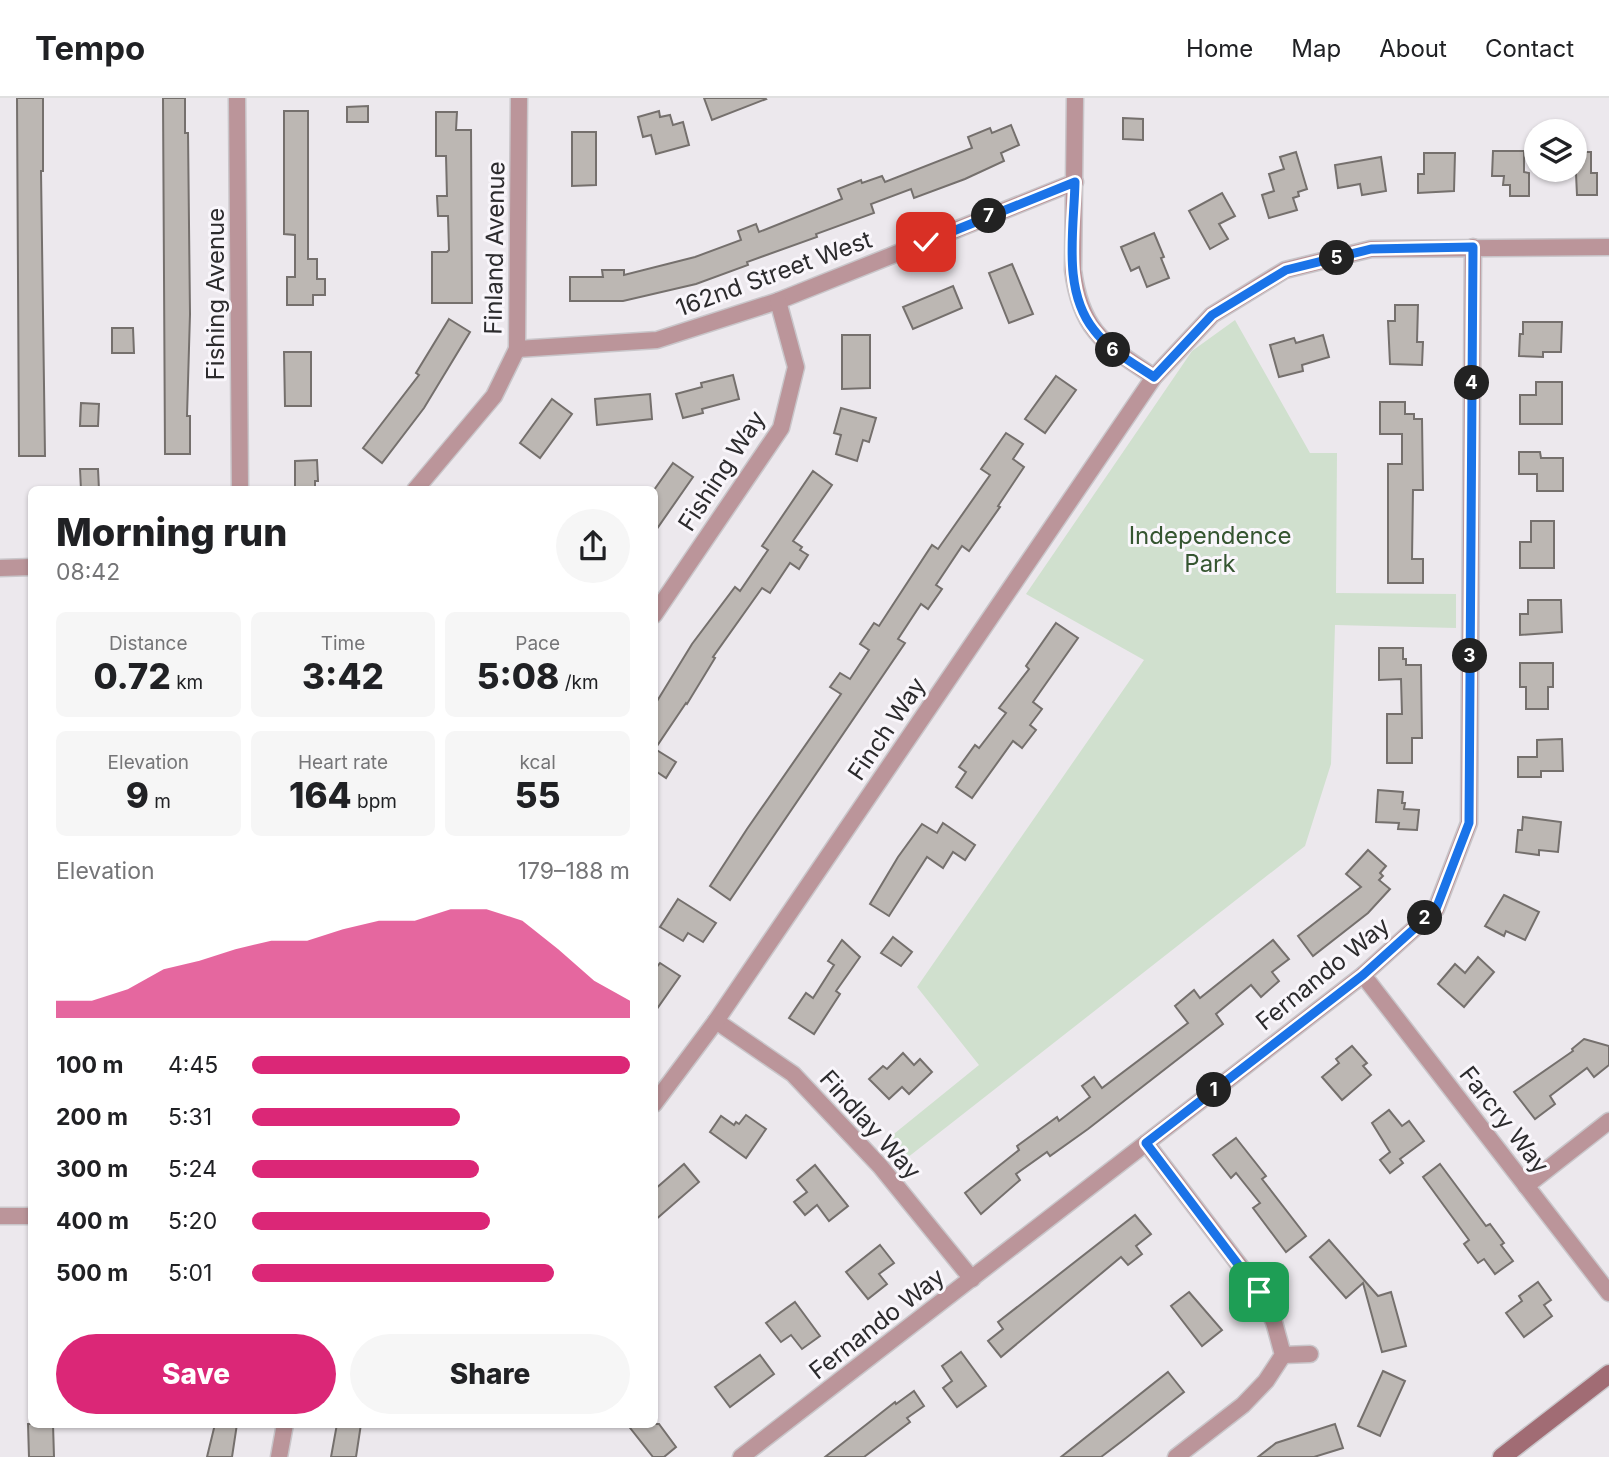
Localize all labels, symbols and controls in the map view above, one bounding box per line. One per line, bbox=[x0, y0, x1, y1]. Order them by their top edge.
text: Tempo bbox=[35, 28, 145, 68]
text: Home bbox=[1186, 34, 1253, 63]
text: Map bbox=[1291, 34, 1341, 63]
text: About bbox=[1379, 34, 1447, 63]
text: Contact bbox=[1485, 34, 1574, 63]
map controls bbox=[1524, 119, 1587, 182]
button: layers bbox=[1524, 119, 1587, 182]
street label: Finland Avenue bbox=[478, 161, 511, 335]
pin: 7 bbox=[972, 198, 1006, 234]
text: 7 bbox=[983, 204, 994, 227]
street label: Fishing Avenue bbox=[201, 208, 230, 380]
pin bbox=[896, 212, 956, 272]
icon: check bbox=[907, 223, 945, 261]
street label: 162nd Street West bbox=[672, 225, 876, 322]
pin: 5 bbox=[1320, 240, 1354, 276]
text: 5 bbox=[1330, 246, 1343, 269]
pin: 6 bbox=[1096, 332, 1130, 368]
text: 6 bbox=[1106, 338, 1119, 361]
pin: 4 bbox=[1454, 366, 1490, 400]
text: 4 bbox=[1465, 371, 1478, 394]
street label: Fishing Way bbox=[672, 405, 771, 536]
text: Morning run bbox=[56, 509, 287, 555]
button: share bbox=[556, 509, 630, 583]
park label: Independence Park bbox=[1129, 521, 1291, 578]
text: 08:42 bbox=[56, 558, 120, 586]
text: Distance bbox=[109, 632, 188, 655]
text: Time bbox=[321, 632, 365, 655]
text: Pace bbox=[515, 632, 560, 655]
pin: 3 bbox=[1452, 638, 1488, 674]
text: 3 bbox=[1463, 644, 1476, 667]
text: 0.72 bbox=[93, 655, 171, 697]
text: 3:42 bbox=[302, 655, 384, 697]
text: 5:08 bbox=[477, 655, 559, 697]
text: km bbox=[171, 671, 203, 694]
text: /km bbox=[559, 671, 599, 694]
street label: Finch Way bbox=[842, 672, 932, 786]
text: Elevation bbox=[108, 751, 189, 774]
text: Heart rate bbox=[298, 751, 388, 774]
text: kcal bbox=[520, 751, 556, 774]
text: 9 bbox=[126, 774, 149, 816]
text: 164 bbox=[289, 774, 352, 816]
text: 55 bbox=[515, 774, 560, 816]
text: m bbox=[149, 790, 171, 813]
text: bpm bbox=[352, 790, 397, 813]
text: Elevation bbox=[56, 857, 155, 885]
text: 179–188 m bbox=[518, 857, 630, 885]
pin: 2 bbox=[1408, 900, 1442, 936]
text: 2 bbox=[1419, 906, 1430, 929]
street label: Fernando Way bbox=[1250, 911, 1395, 1036]
text: 100 m bbox=[56, 1051, 123, 1079]
text: 4:45 bbox=[168, 1051, 218, 1079]
street label: Farcry Way bbox=[1454, 1060, 1555, 1179]
street label: Findlay Way bbox=[814, 1064, 927, 1185]
pin: 1 bbox=[1196, 1072, 1232, 1108]
text: 1 bbox=[1209, 1078, 1218, 1101]
text: 200 m bbox=[56, 1103, 128, 1131]
text: 5:31 bbox=[168, 1103, 212, 1131]
text: 300 m bbox=[56, 1155, 128, 1183]
text: 5:24 bbox=[168, 1155, 217, 1183]
text: 400 m bbox=[56, 1207, 129, 1235]
text: 5:20 bbox=[168, 1207, 217, 1235]
text: 500 m bbox=[56, 1259, 128, 1287]
text: 5:01 bbox=[168, 1259, 212, 1287]
street label: Fernando Way bbox=[803, 1262, 950, 1385]
pin bbox=[1229, 1262, 1289, 1322]
icon: arrive bbox=[1240, 1273, 1278, 1311]
button: Save bbox=[56, 1334, 336, 1414]
button: Share bbox=[350, 1334, 630, 1414]

